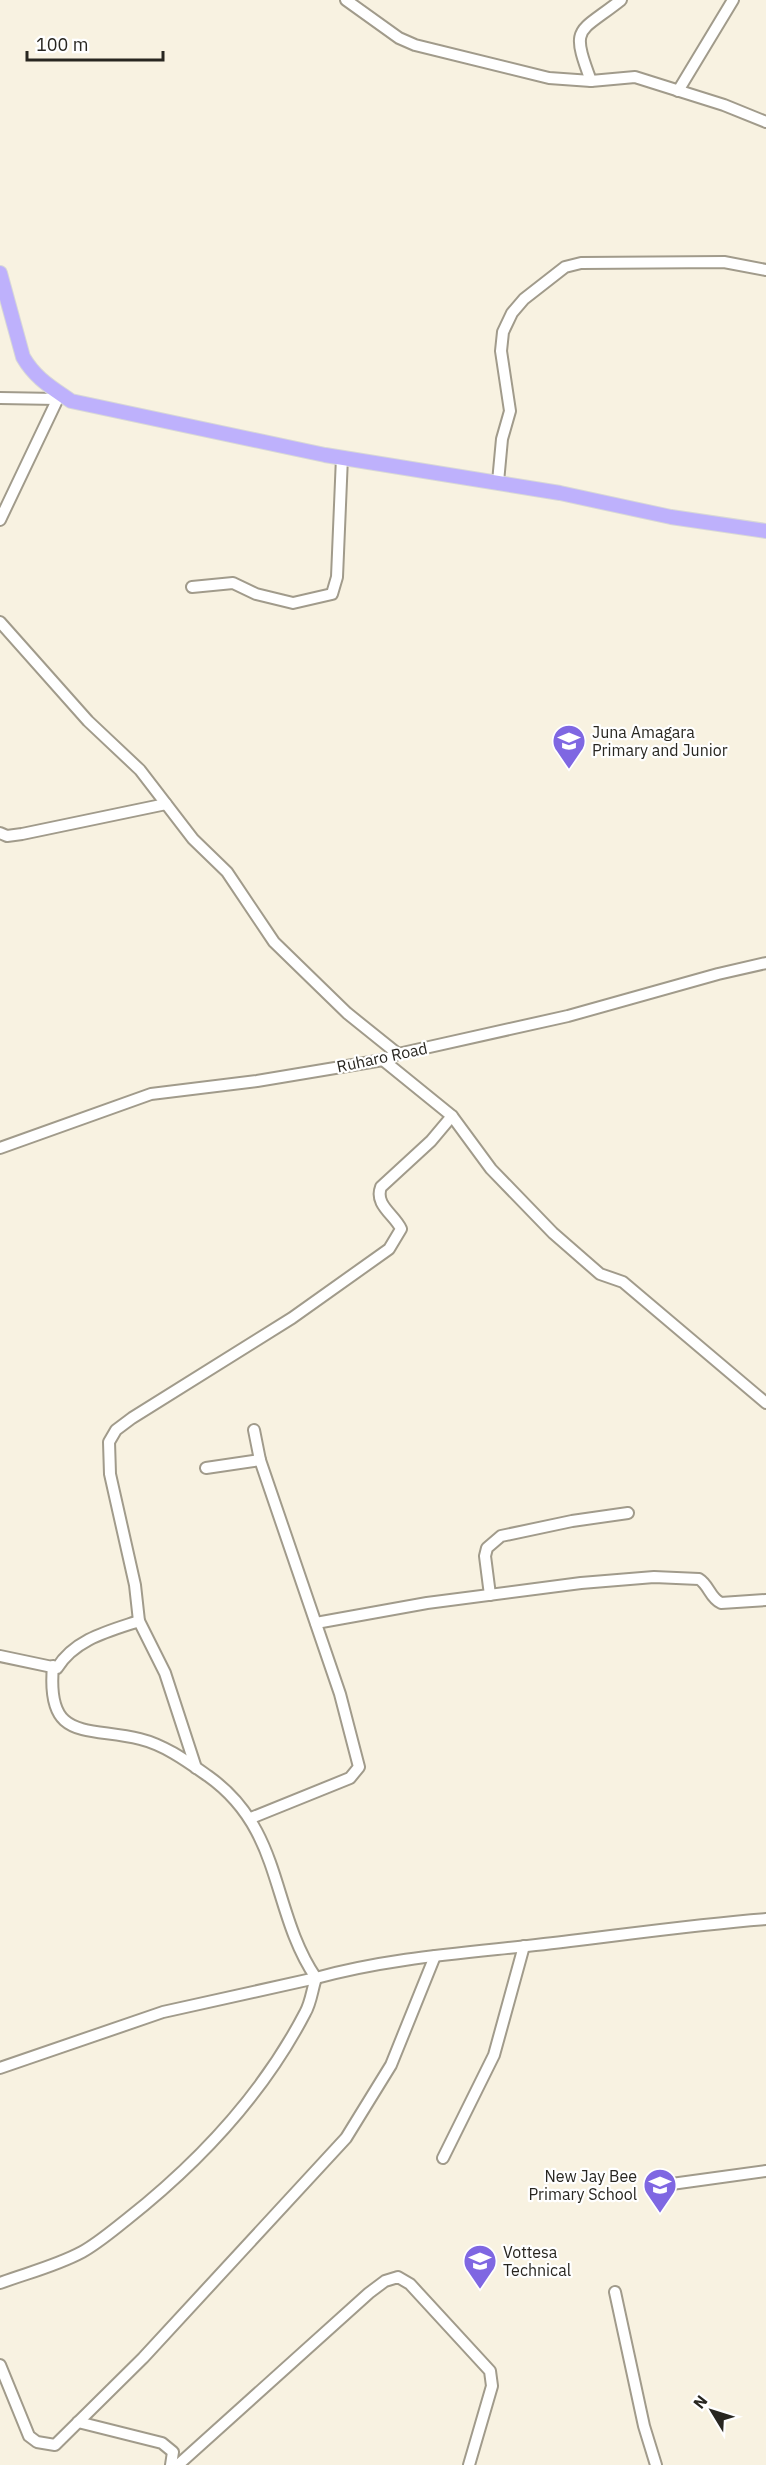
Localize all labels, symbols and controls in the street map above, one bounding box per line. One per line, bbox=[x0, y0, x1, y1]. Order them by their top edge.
scale bar bbox=[27, 24, 164, 62]
text: 100 m bbox=[36, 33, 88, 56]
place label: Juna Amagara Primary and Junior bbox=[592, 722, 728, 760]
school or university icon: Juna Amagara Primary and Junior bbox=[551, 723, 587, 770]
street label: Ruharo Road bbox=[335, 1038, 429, 1076]
place label: New Jay Bee Primary School bbox=[529, 2166, 637, 2204]
school or university icon: New Jay Bee Primary School bbox=[642, 2167, 678, 2214]
place label: Vottesa Technical bbox=[503, 2242, 571, 2280]
school or university icon: Vottesa Technical bbox=[462, 2243, 498, 2290]
north arrow bbox=[682, 2381, 742, 2441]
text: N bbox=[689, 2391, 712, 2412]

